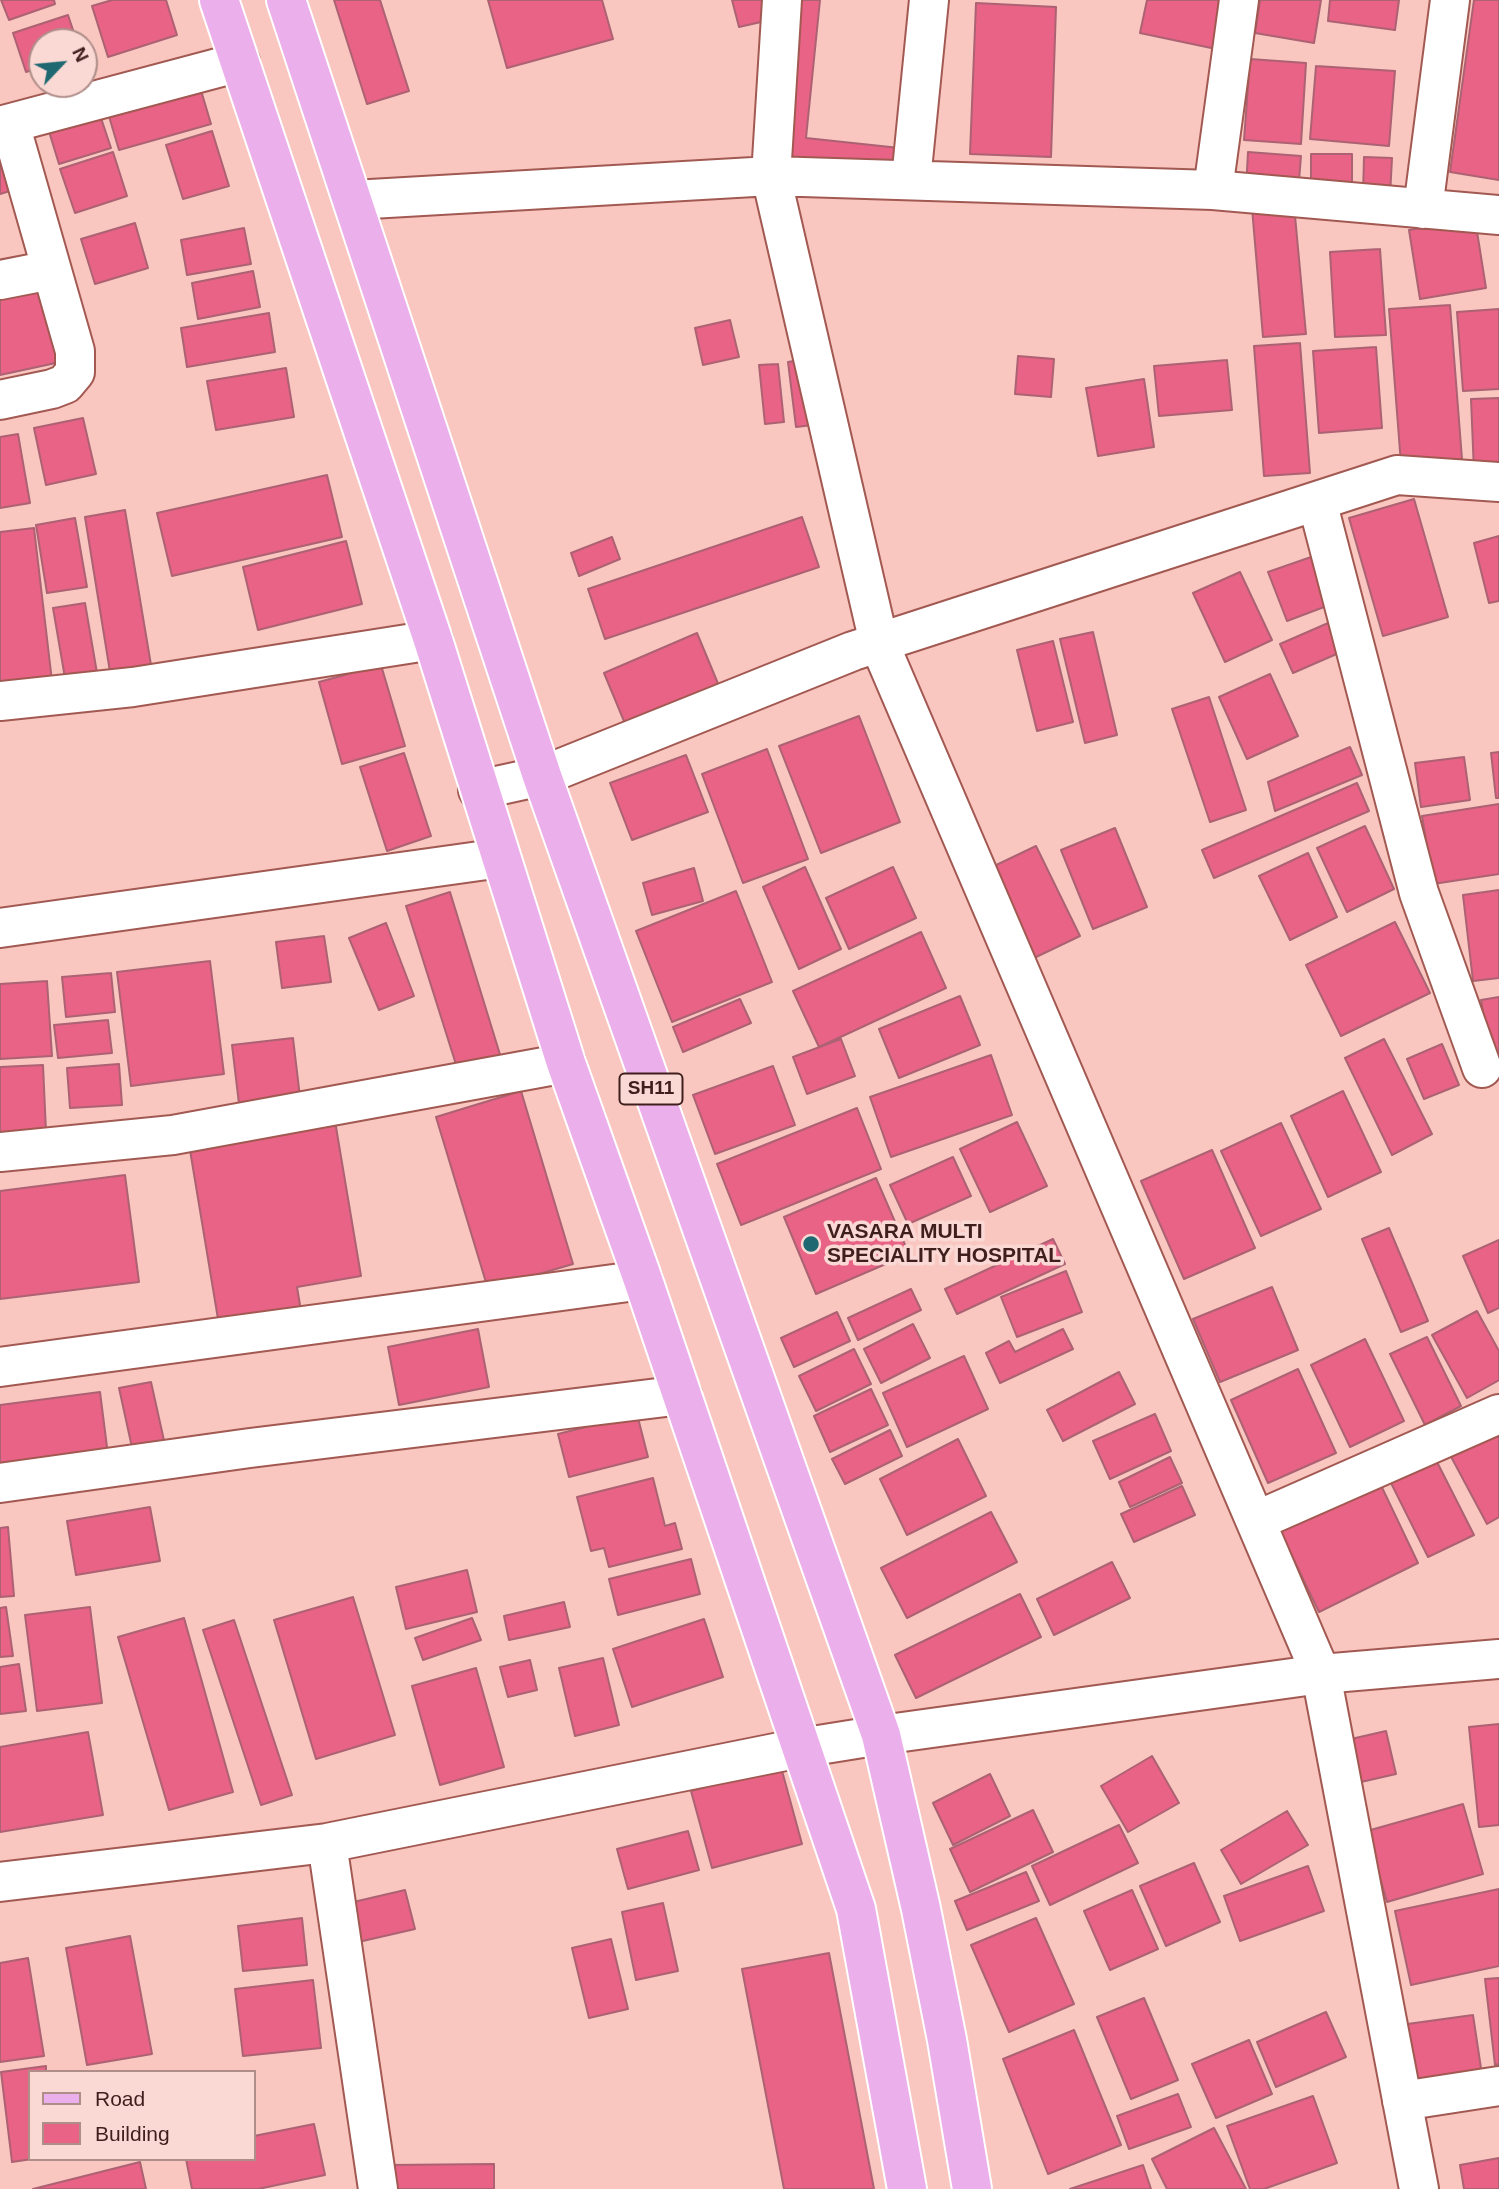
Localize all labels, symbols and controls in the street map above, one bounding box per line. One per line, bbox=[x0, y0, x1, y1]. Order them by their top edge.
north arrow bbox=[28, 28, 98, 98]
text: N bbox=[68, 44, 93, 65]
road number: SH11 bbox=[620, 1074, 682, 1105]
place label: VASARA MULTI SPECIALITY HOSPITAL bbox=[827, 1219, 1061, 1269]
marker: VASARA MULTI SPECIALITY HOSPITAL bbox=[801, 1234, 821, 1254]
legend bbox=[28, 2070, 256, 2161]
text: Road bbox=[95, 2087, 145, 2110]
text: Building bbox=[95, 2122, 170, 2145]

